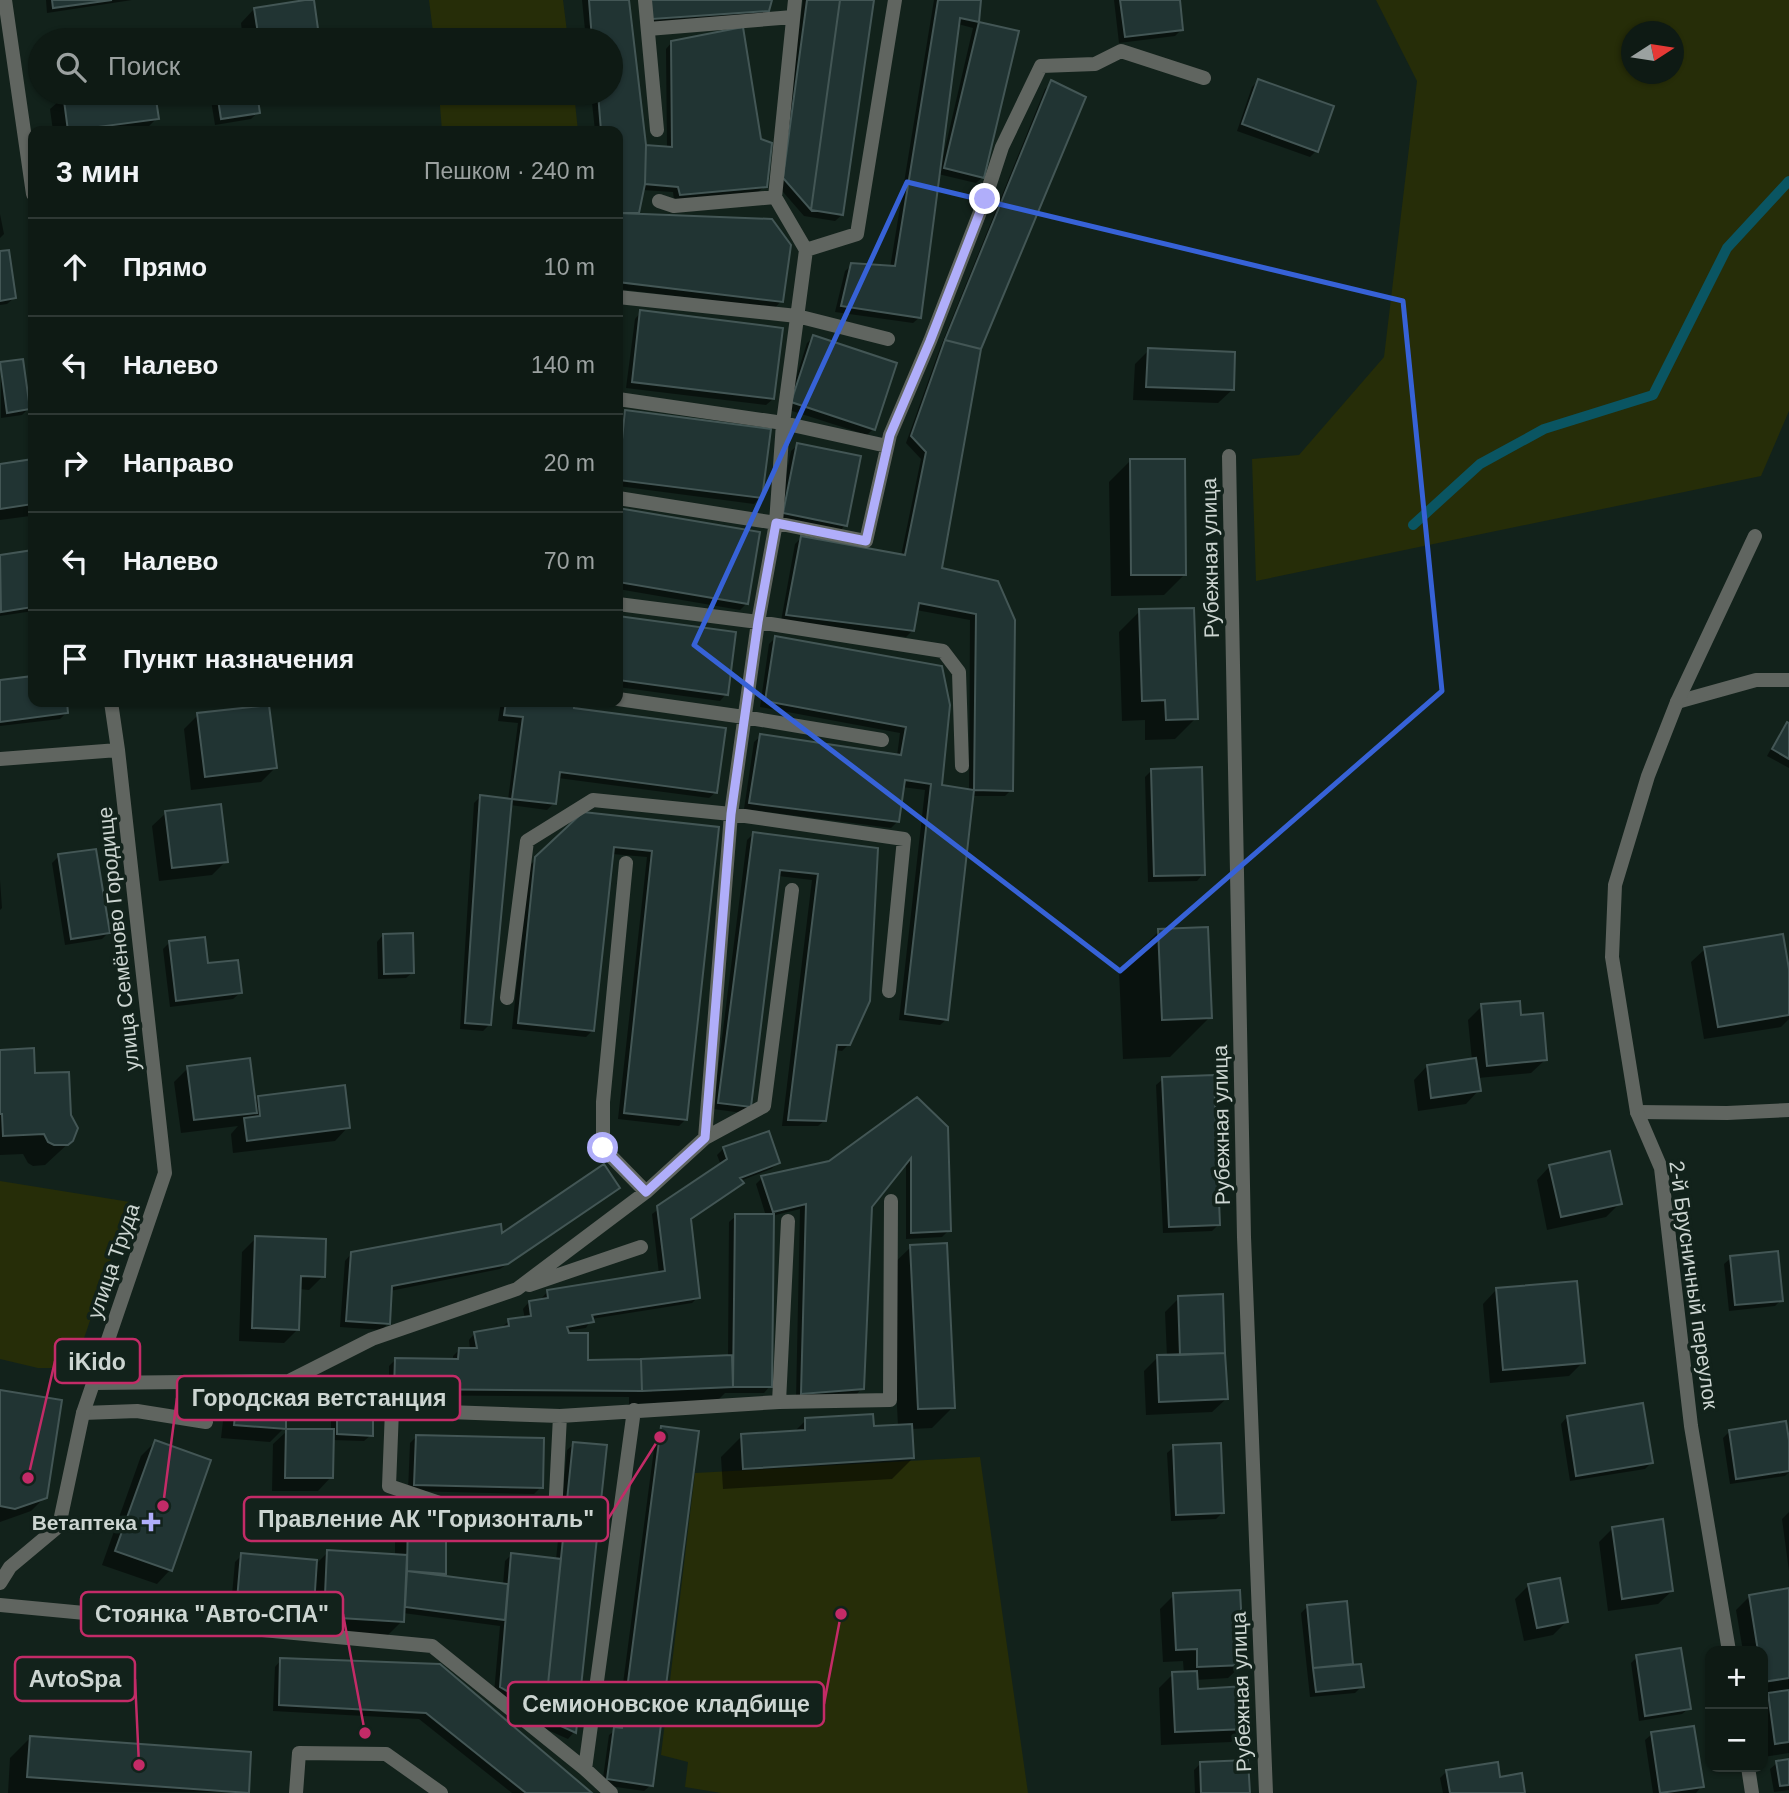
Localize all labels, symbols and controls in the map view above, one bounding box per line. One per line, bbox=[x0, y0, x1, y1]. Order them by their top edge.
north arrow bbox=[1621, 21, 1684, 84]
search box bbox=[28, 28, 623, 105]
icon: search bbox=[52, 48, 90, 86]
text: Поиск bbox=[108, 51, 180, 81]
text: 3 мин bbox=[56, 155, 140, 188]
text: Пешком · 240 m bbox=[424, 158, 595, 184]
route end bbox=[969, 183, 1000, 214]
icon: ahead bbox=[56, 248, 94, 286]
text: Прямо bbox=[123, 252, 207, 282]
text: 10 m bbox=[544, 254, 595, 280]
icon: left bbox=[56, 346, 94, 384]
text: Налево bbox=[123, 350, 218, 380]
text: 140 m bbox=[531, 352, 595, 378]
icon: right bbox=[56, 444, 94, 482]
text: Направо bbox=[123, 448, 234, 478]
text: 20 m bbox=[544, 450, 595, 476]
street label: Рубежная улица bbox=[1197, 477, 1223, 638]
icon: left bbox=[56, 542, 94, 580]
text: Налево bbox=[123, 546, 218, 576]
text: 70 m bbox=[544, 548, 595, 574]
icon: arrive bbox=[56, 640, 94, 678]
text: Пункт назначения bbox=[123, 644, 354, 674]
street label: улица Семёново Городище bbox=[93, 806, 143, 1072]
street label: Рубежная улица bbox=[1208, 1044, 1234, 1205]
route start bbox=[587, 1132, 618, 1163]
street label: 2-й Брусничный переулок bbox=[1665, 1159, 1723, 1411]
street label: улица Труда bbox=[83, 1200, 144, 1322]
callout: iKido bbox=[55, 1339, 140, 1383]
text: iKido bbox=[68, 1349, 126, 1375]
callout: Городская ветстанция bbox=[177, 1376, 460, 1420]
text: Городская ветстанция bbox=[192, 1385, 446, 1411]
callout: Правление АК "Горизонталь" bbox=[244, 1497, 608, 1541]
text: Правление АК "Горизонталь" bbox=[258, 1506, 594, 1532]
place label: Ветаптека bbox=[32, 1511, 137, 1534]
marker: Ветаптека bbox=[143, 1514, 159, 1530]
callout: Стоянка "Авто-СПА" bbox=[81, 1592, 343, 1636]
text: Стоянка "Авто-СПА" bbox=[95, 1601, 329, 1627]
street label: Рубежная улица bbox=[1227, 1611, 1255, 1772]
map controls bbox=[1705, 1646, 1768, 1772]
button: + bbox=[1705, 1646, 1768, 1709]
callout: AvtoSpa bbox=[15, 1657, 135, 1701]
text: AvtoSpa bbox=[29, 1666, 121, 1692]
callout: Семионовское кладбище bbox=[508, 1682, 824, 1726]
text: Семионовское кладбище bbox=[522, 1691, 810, 1717]
button: − bbox=[1705, 1709, 1768, 1772]

